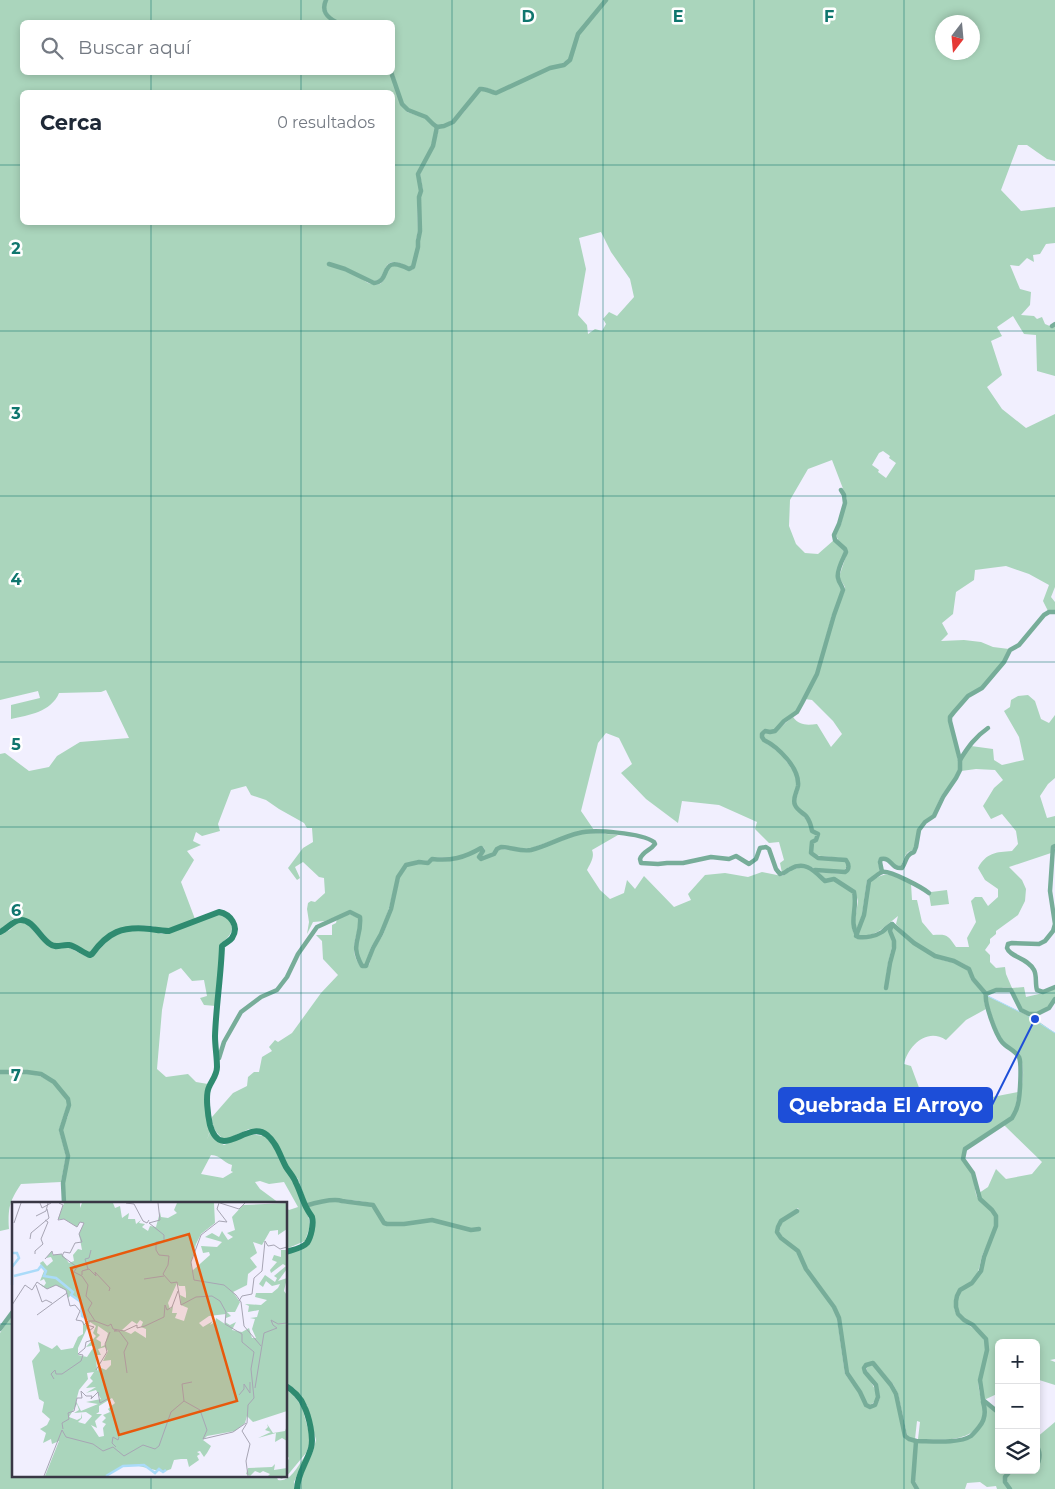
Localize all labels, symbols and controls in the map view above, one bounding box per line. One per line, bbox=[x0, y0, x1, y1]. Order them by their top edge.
text: D bbox=[521, 7, 535, 26]
text: E bbox=[673, 7, 683, 26]
text: F bbox=[824, 7, 834, 26]
north arrow bbox=[935, 15, 980, 60]
search box bbox=[20, 20, 395, 75]
icon: search bbox=[38, 34, 66, 62]
text: Buscar aquí bbox=[78, 36, 191, 59]
text: Cerca bbox=[40, 110, 102, 135]
text: 0 resultados bbox=[277, 113, 375, 132]
text: 2 bbox=[11, 239, 21, 258]
text: 3 bbox=[10, 404, 21, 423]
text: 4 bbox=[10, 570, 22, 589]
text: 5 bbox=[11, 735, 21, 754]
text: 6 bbox=[11, 901, 21, 920]
text: 7 bbox=[11, 1066, 21, 1085]
callout: Quebrada El Arroyo bbox=[779, 1088, 992, 1122]
text: Quebrada El Arroyo bbox=[789, 1094, 983, 1117]
inset map bbox=[12, 1202, 288, 1476]
map controls bbox=[995, 1339, 1040, 1474]
button: + bbox=[995, 1339, 1040, 1384]
button: − bbox=[995, 1384, 1040, 1429]
button: layers bbox=[995, 1429, 1040, 1474]

